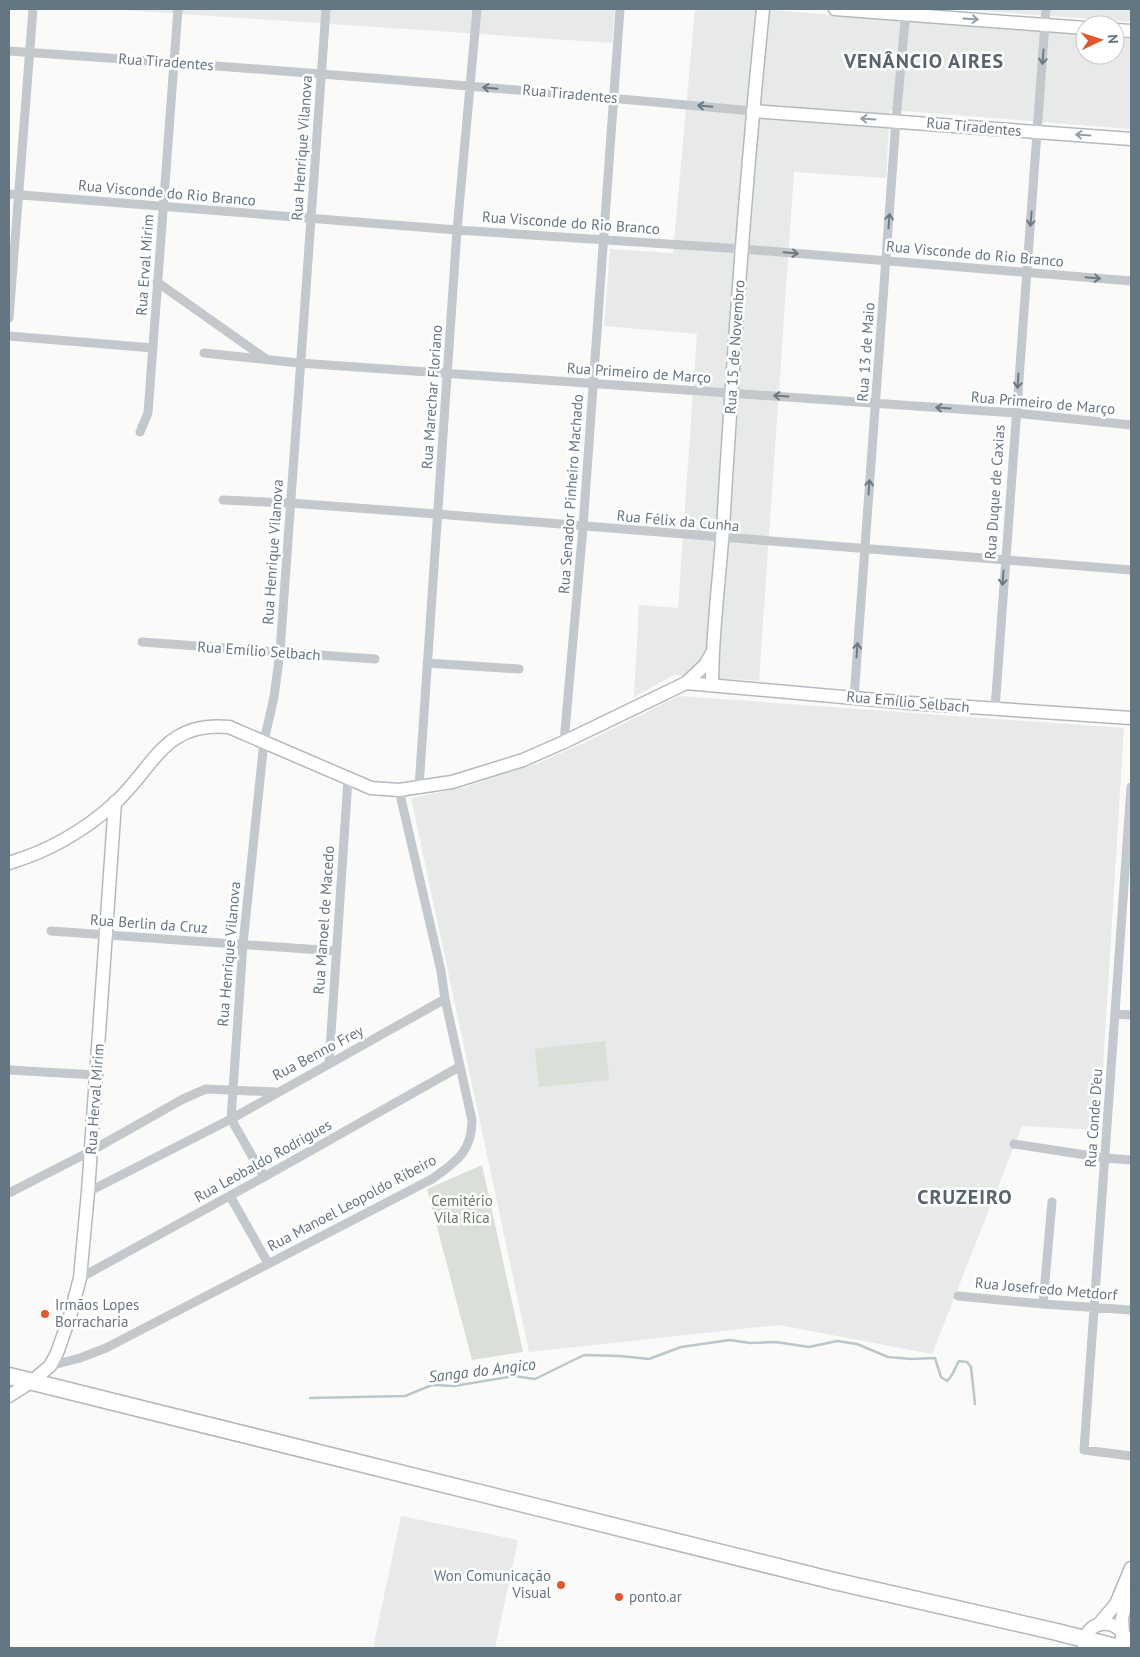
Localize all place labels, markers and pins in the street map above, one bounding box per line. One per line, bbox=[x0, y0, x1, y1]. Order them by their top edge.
place label: Irmãos Lopes Borracharia bbox=[55, 1295, 139, 1331]
marker: Irmãos Lopes Borracharia bbox=[39, 1308, 51, 1320]
place label: Won Comunicação Visual bbox=[434, 1566, 552, 1602]
marker: Won Comunicação Visual bbox=[555, 1579, 567, 1591]
place label: ponto.ar bbox=[629, 1587, 682, 1606]
marker: ponto.ar bbox=[613, 1591, 625, 1603]

